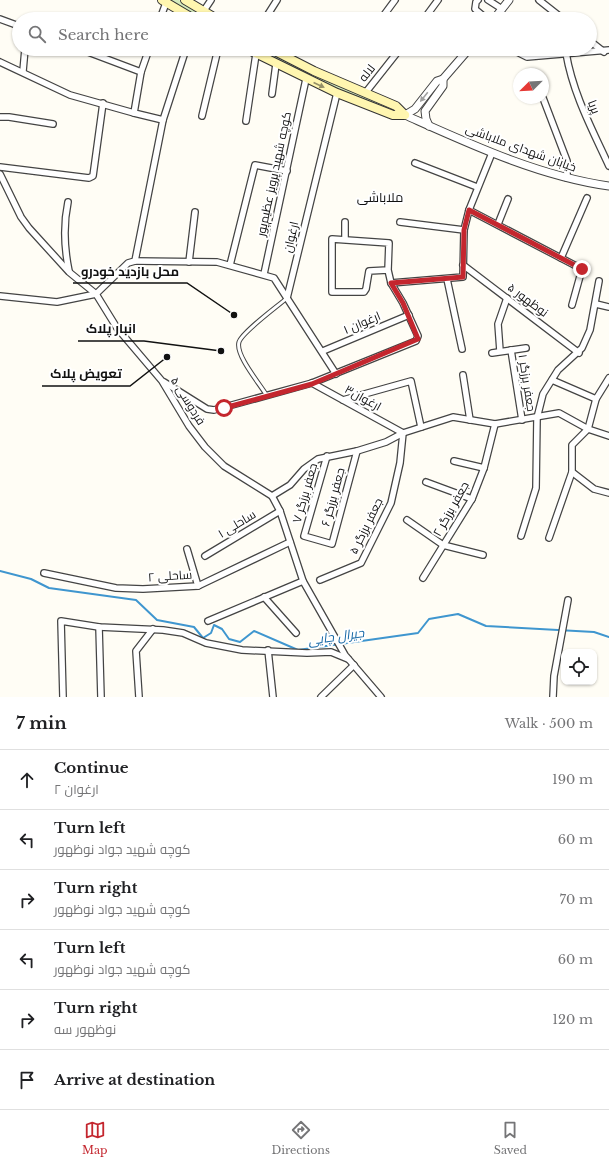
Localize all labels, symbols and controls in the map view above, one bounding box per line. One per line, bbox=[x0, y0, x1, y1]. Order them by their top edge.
search box bbox=[12, 12, 597, 56]
icon: search bbox=[26, 23, 48, 45]
text: Search here bbox=[58, 25, 149, 44]
street label: لاله bbox=[355, 61, 378, 84]
north arrow bbox=[513, 68, 549, 104]
one-way arrow bbox=[314, 82, 325, 88]
one-way arrow bbox=[420, 92, 428, 103]
street label: پریا bbox=[583, 98, 604, 117]
street label: کوچه شهید پرویز عظیم‌پور bbox=[253, 110, 296, 239]
street label: خیابان شهدای ملاباشی bbox=[464, 121, 579, 175]
district label: ملاباشی bbox=[357, 189, 403, 206]
street label: ارغوان bbox=[280, 220, 301, 254]
callout: محل بازدید خودرو bbox=[73, 258, 187, 283]
route end bbox=[573, 260, 591, 278]
text: محل بازدید خودرو bbox=[81, 263, 179, 280]
street label: نوظهور ۵ bbox=[505, 279, 552, 320]
street label: ارغوان ۱ bbox=[341, 308, 383, 337]
callout: انبار پلاک bbox=[78, 316, 144, 341]
text: انبار پلاک bbox=[86, 320, 136, 338]
street label: جعفر برزگر ۱ bbox=[516, 353, 539, 413]
callout: تعویض پلاک bbox=[42, 361, 130, 386]
text: تعویض پلاک bbox=[50, 365, 122, 383]
street label: فردوسی ۵ bbox=[168, 374, 209, 428]
street label: ارغوان۳ bbox=[342, 381, 384, 414]
route start bbox=[215, 399, 233, 417]
street label: جعفر برزگر ۷ bbox=[289, 461, 320, 525]
street label: جعفر برزگر ۶ bbox=[318, 466, 348, 528]
street label: جعفر برزگر ۲ bbox=[429, 479, 472, 539]
street label: جعفر برزگر ۵ bbox=[346, 495, 386, 556]
street label: ساحلی ۱ bbox=[215, 506, 258, 541]
street label: ساحلی ۲ bbox=[147, 566, 193, 585]
water label: جیرال چایی bbox=[307, 624, 366, 649]
map controls bbox=[561, 649, 597, 685]
button: locate bbox=[561, 649, 597, 685]
text: 7 min bbox=[16, 713, 67, 734]
text: Walk · 500 m bbox=[505, 715, 593, 732]
text: Continue bbox=[54, 758, 129, 777]
icon: ahead bbox=[16, 769, 38, 791]
text: 190 m bbox=[552, 771, 593, 788]
text: ارغوان ۲ bbox=[54, 781, 99, 798]
text: Turn left bbox=[54, 818, 125, 837]
icon: left bbox=[16, 829, 38, 851]
text: 60 m bbox=[558, 831, 593, 848]
text: کوچه شهید جواد نوظهور bbox=[54, 841, 190, 858]
text: Turn right bbox=[54, 878, 137, 897]
icon: right bbox=[16, 889, 38, 911]
text: 70 m bbox=[560, 891, 593, 908]
text: کوچه شهید جواد نوظهور bbox=[54, 901, 190, 918]
text: Turn left bbox=[54, 938, 125, 957]
icon: left bbox=[16, 949, 38, 971]
text: 60 m bbox=[558, 951, 593, 968]
text: کوچه شهید جواد نوظهور bbox=[54, 961, 190, 978]
text: Turn right bbox=[54, 998, 137, 1017]
icon: right bbox=[16, 1009, 38, 1031]
text: 120 m bbox=[552, 1011, 593, 1028]
text: نوظهور سه bbox=[54, 1021, 116, 1038]
icon: arrive bbox=[16, 1069, 38, 1091]
text: Arrive at destination bbox=[54, 1070, 215, 1089]
tab: Map bbox=[82, 1119, 108, 1157]
tab: Directions bbox=[271, 1119, 330, 1157]
tab: Saved bbox=[494, 1119, 527, 1157]

